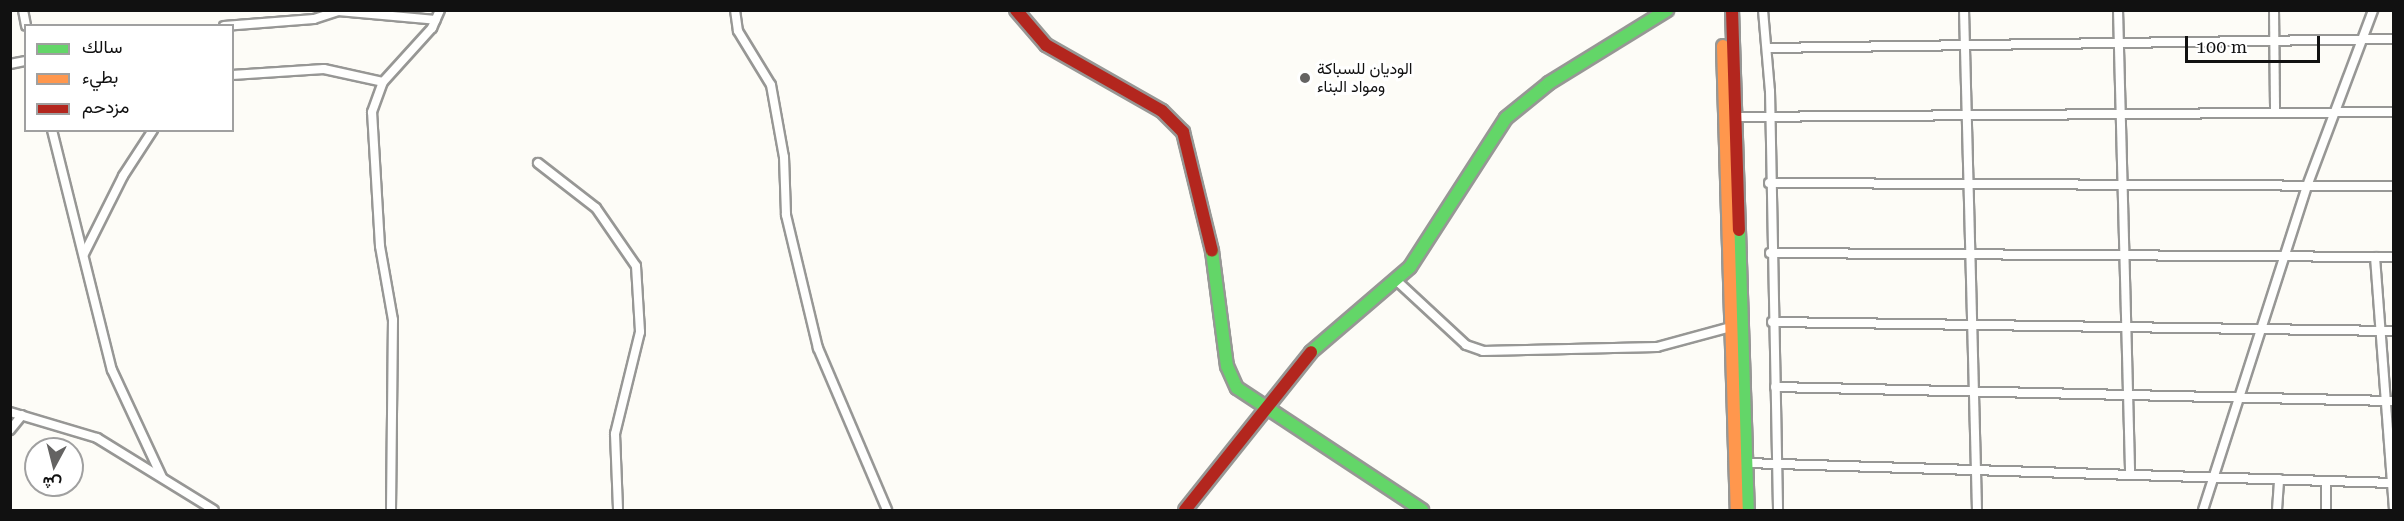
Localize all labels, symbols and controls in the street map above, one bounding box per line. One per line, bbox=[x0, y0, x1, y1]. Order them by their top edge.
legend bbox=[24, 24, 234, 132]
scale bar bbox=[2188, 24, 2323, 62]
text: سالك bbox=[82, 36, 122, 57]
text: 100 m bbox=[2196, 36, 2247, 57]
place label: الوديان للسباكة ومواد البناء bbox=[1317, 59, 1412, 97]
text: بطيء bbox=[82, 66, 118, 87]
marker: الوديان للسباكة ومواد البناء bbox=[1298, 71, 1312, 85]
text: مزدحم bbox=[82, 96, 129, 117]
north arrow bbox=[24, 437, 84, 497]
text: ش bbox=[41, 473, 63, 494]

